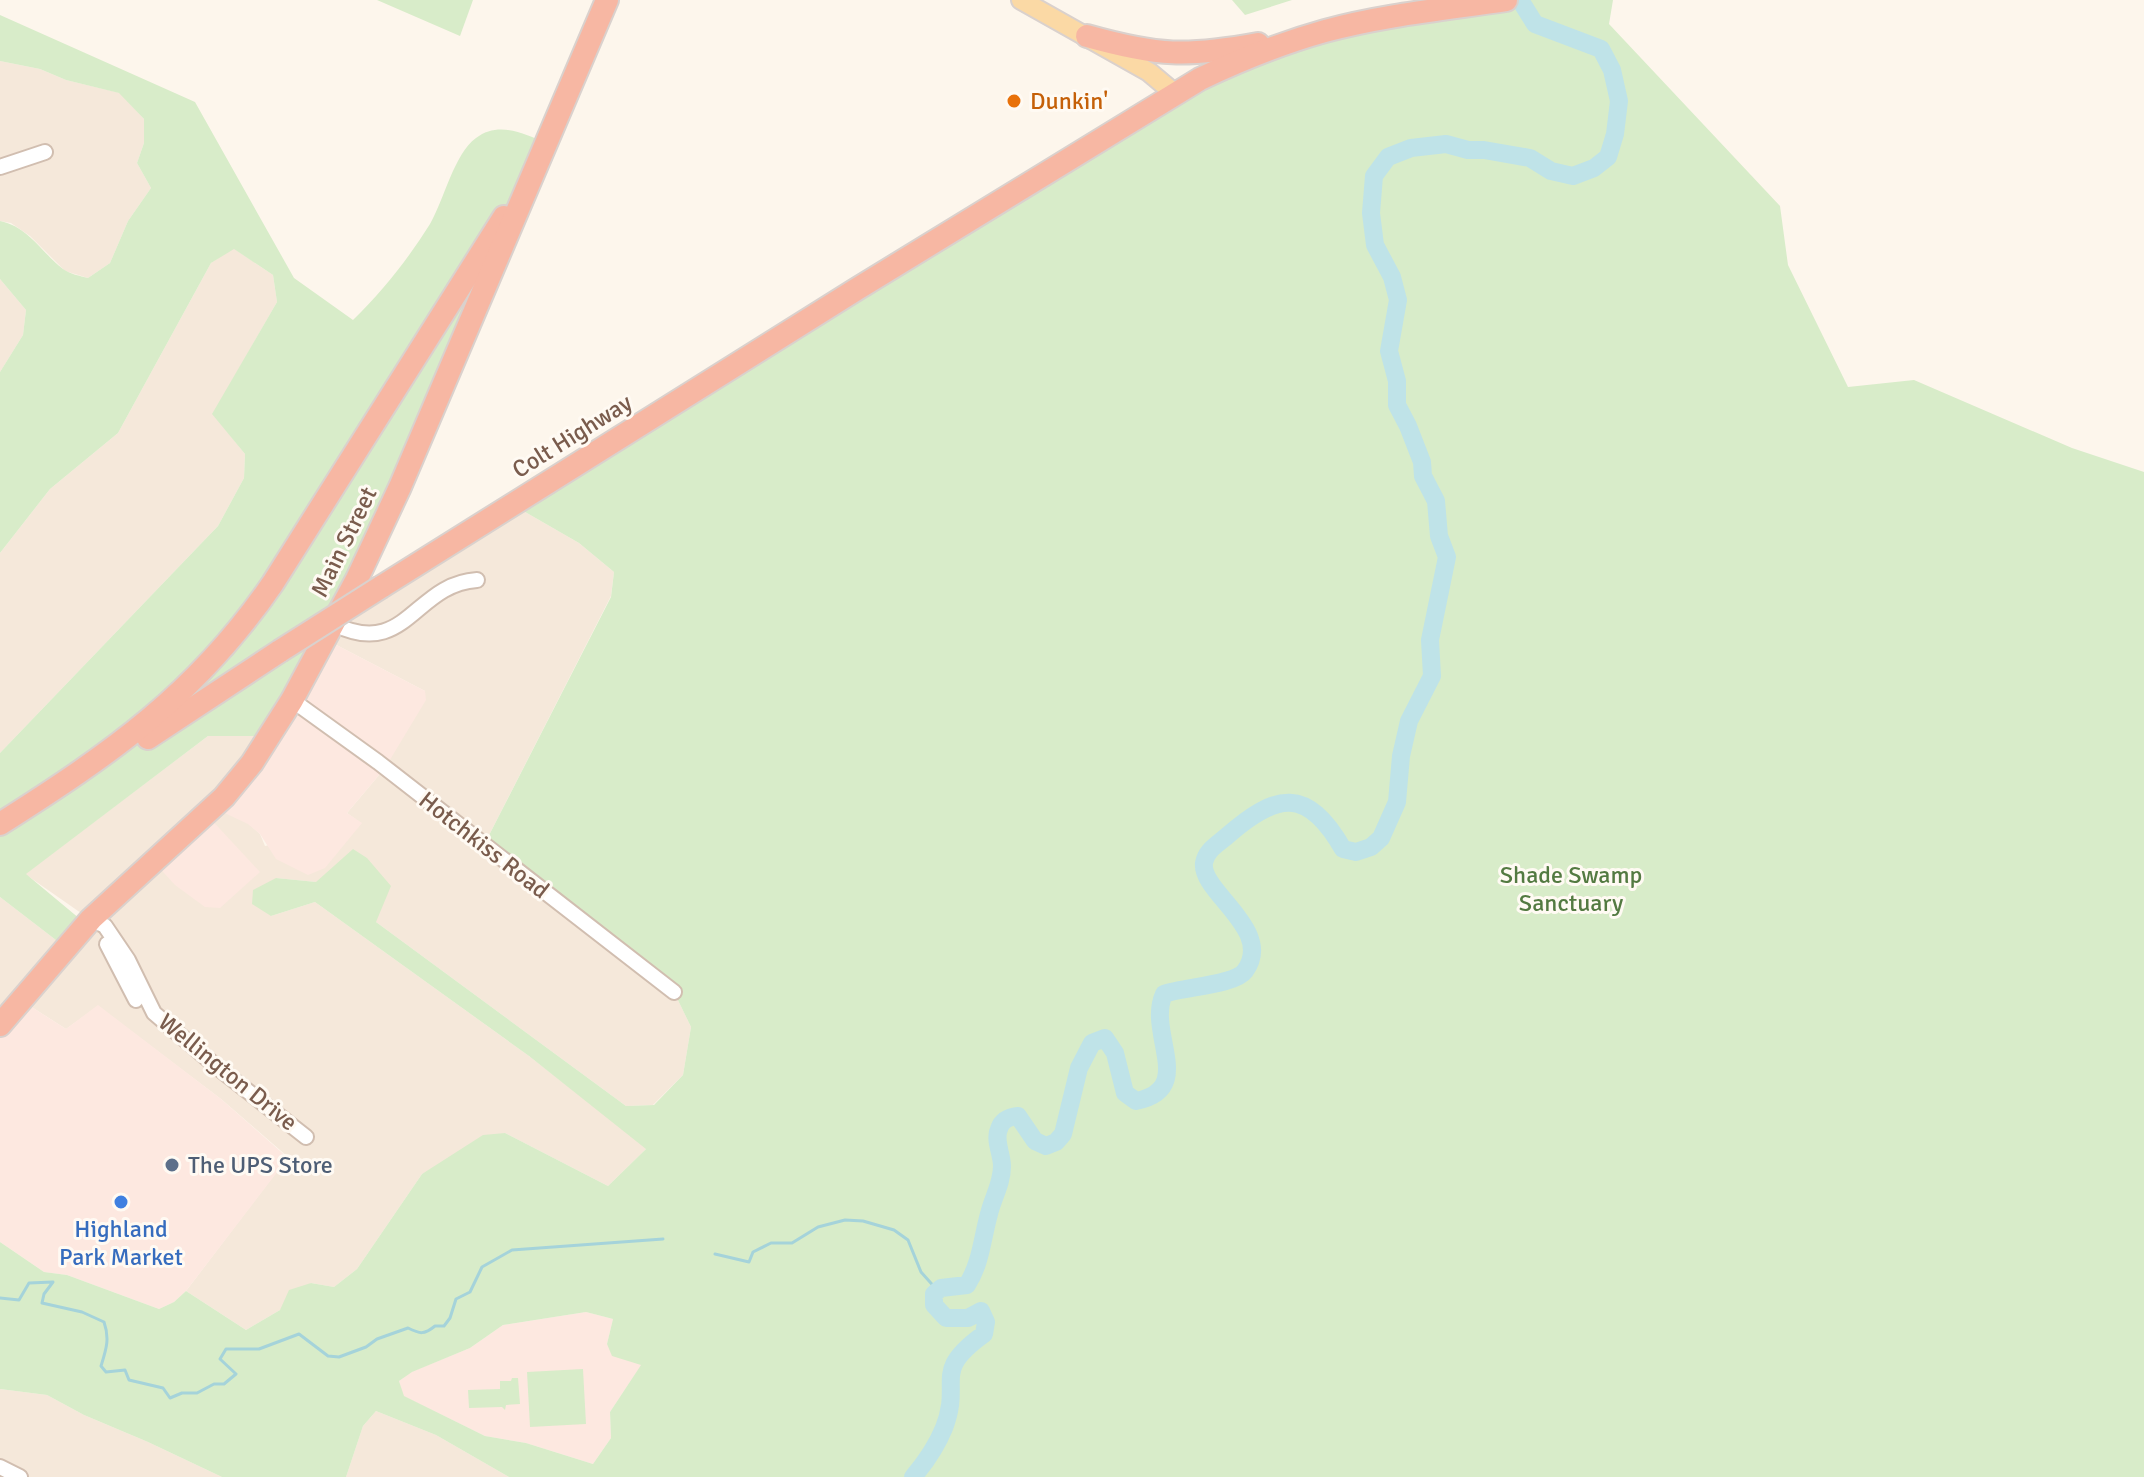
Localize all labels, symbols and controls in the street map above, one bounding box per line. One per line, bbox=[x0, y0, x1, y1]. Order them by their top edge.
place label: Dunkin' bbox=[1030, 86, 1108, 116]
marker: Dunkin' bbox=[1005, 92, 1023, 110]
street label: Colt Highway bbox=[507, 387, 637, 485]
street label: Main Street bbox=[304, 482, 384, 602]
street label: Hotchkiss Road bbox=[413, 785, 555, 905]
park label: Shade Swamp Sanctuary bbox=[1500, 860, 1642, 918]
street label: Wellington Drive bbox=[152, 1007, 304, 1137]
place label: The UPS Store bbox=[188, 1150, 333, 1180]
marker: The UPS Store bbox=[163, 1156, 181, 1174]
marker: Highland Park Market bbox=[112, 1193, 130, 1211]
place label: Highland Park Market bbox=[59, 1214, 183, 1272]

